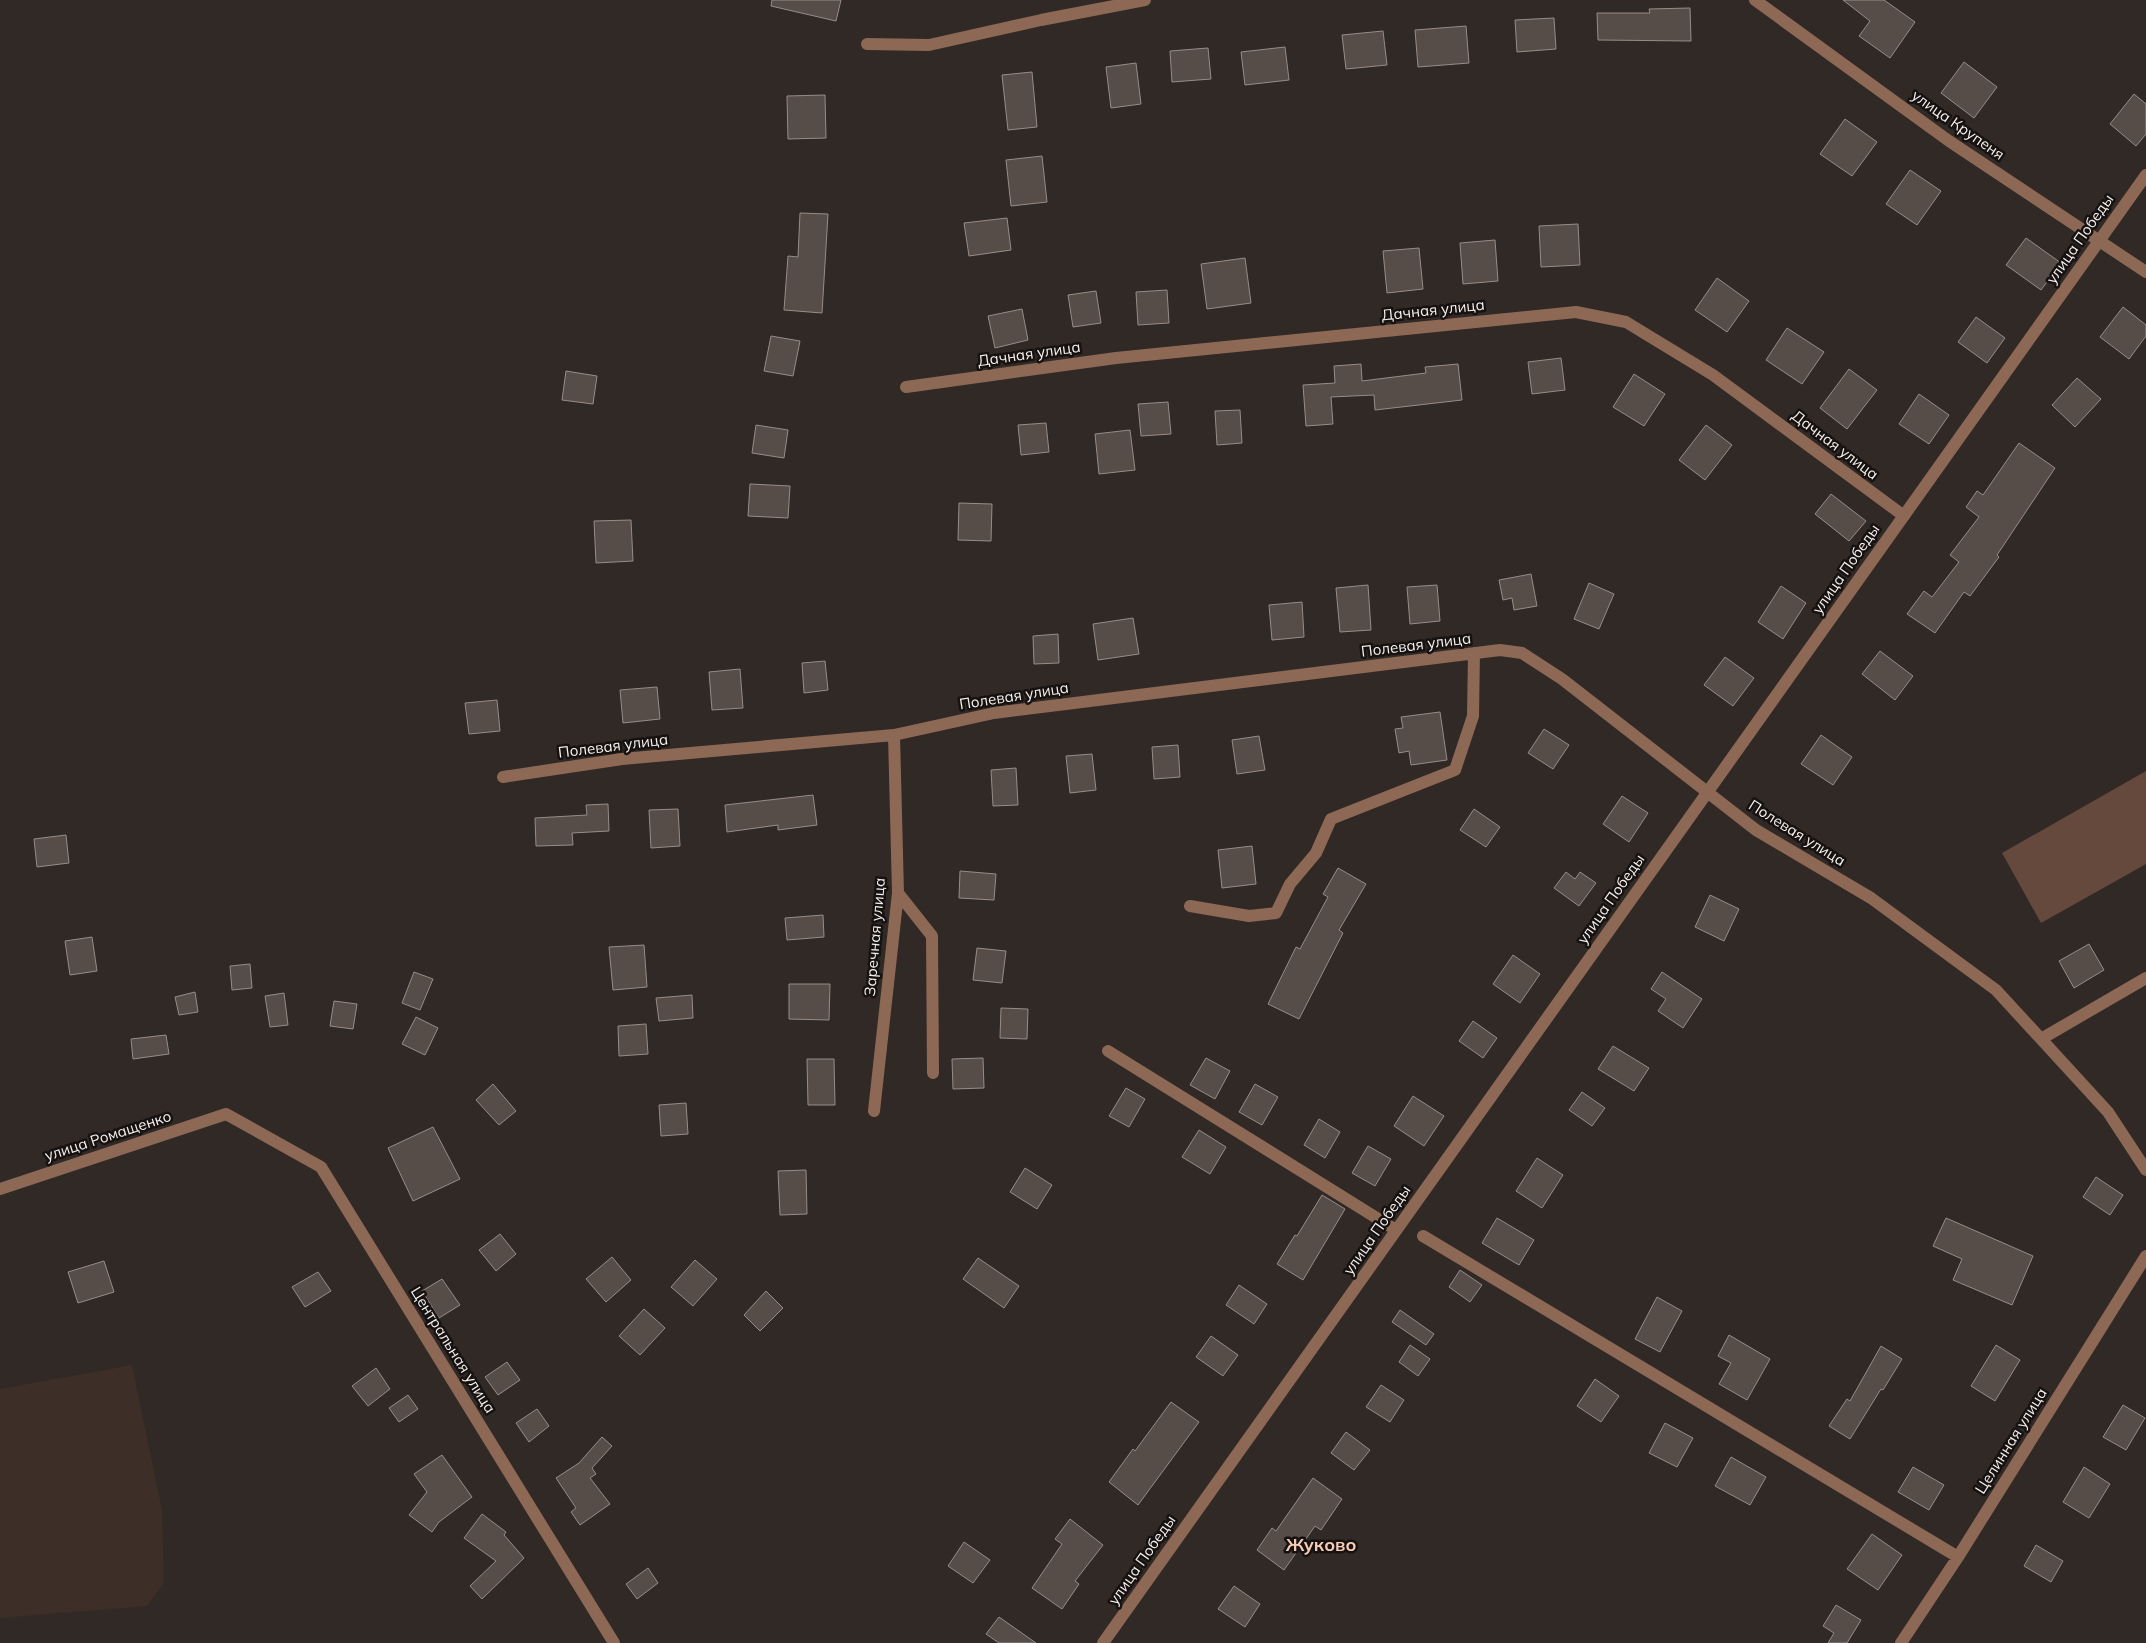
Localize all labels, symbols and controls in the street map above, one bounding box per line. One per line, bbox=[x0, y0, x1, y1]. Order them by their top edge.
street label: улица Крупеня bbox=[1908, 86, 2008, 164]
street label: улица Победы bbox=[2042, 190, 2118, 287]
street label: Дачная улица bbox=[1380, 295, 1485, 324]
street label: Дачная улица bbox=[976, 337, 1082, 370]
street label: Дачная улица bbox=[1788, 406, 1882, 483]
street label: улица Победы bbox=[1808, 520, 1884, 617]
street label: Полевая улица bbox=[1360, 628, 1472, 661]
street label: Полевая улица bbox=[958, 677, 1070, 714]
street label: Полевая улица bbox=[557, 729, 669, 762]
street label: Полевая улица bbox=[1745, 795, 1849, 870]
street label: улица Победы bbox=[1573, 850, 1649, 947]
street label: Заречная улица bbox=[860, 877, 889, 997]
street label: улица Ромащенко bbox=[42, 1106, 173, 1165]
street label: улица Победы bbox=[1339, 1181, 1415, 1278]
street label: Центральная улица bbox=[407, 1283, 500, 1416]
street label: Целинная улица bbox=[1970, 1384, 2051, 1497]
street label: улица Победы bbox=[1104, 1511, 1180, 1608]
district label: Жуково bbox=[1286, 1533, 1356, 1556]

